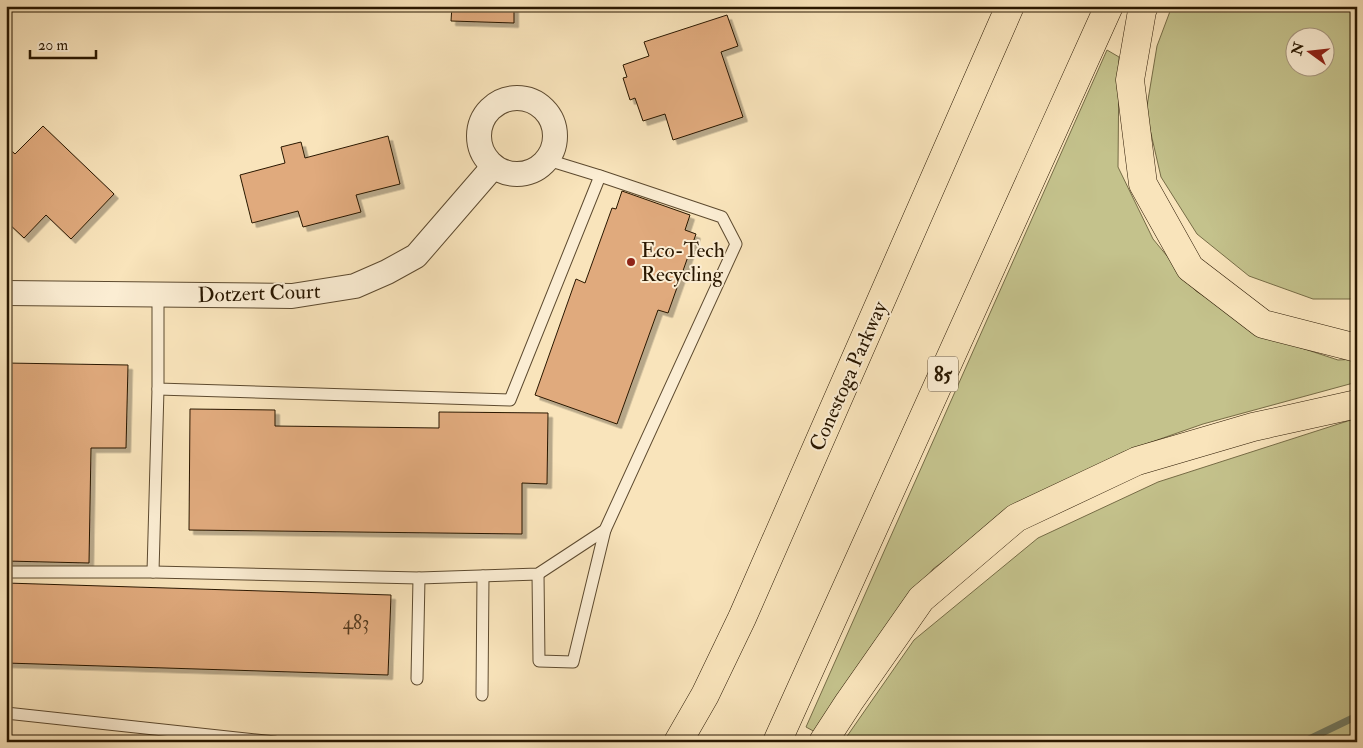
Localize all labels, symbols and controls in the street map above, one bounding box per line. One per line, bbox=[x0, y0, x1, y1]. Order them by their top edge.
scale bar bbox=[30, 28, 96, 60]
north arrow bbox=[1286, 28, 1336, 78]
text: 20 m bbox=[38, 36, 68, 55]
text: N bbox=[1288, 40, 1308, 58]
place label: Eco-Tech Recycling bbox=[641, 237, 725, 288]
marker: Eco-Tech Recycling bbox=[625, 256, 637, 268]
street label: Dotzert Court bbox=[197, 278, 321, 309]
street label: Conestoga Parkway bbox=[803, 296, 894, 455]
road number: 85 bbox=[928, 356, 958, 392]
house number: 483 bbox=[343, 611, 369, 635]

